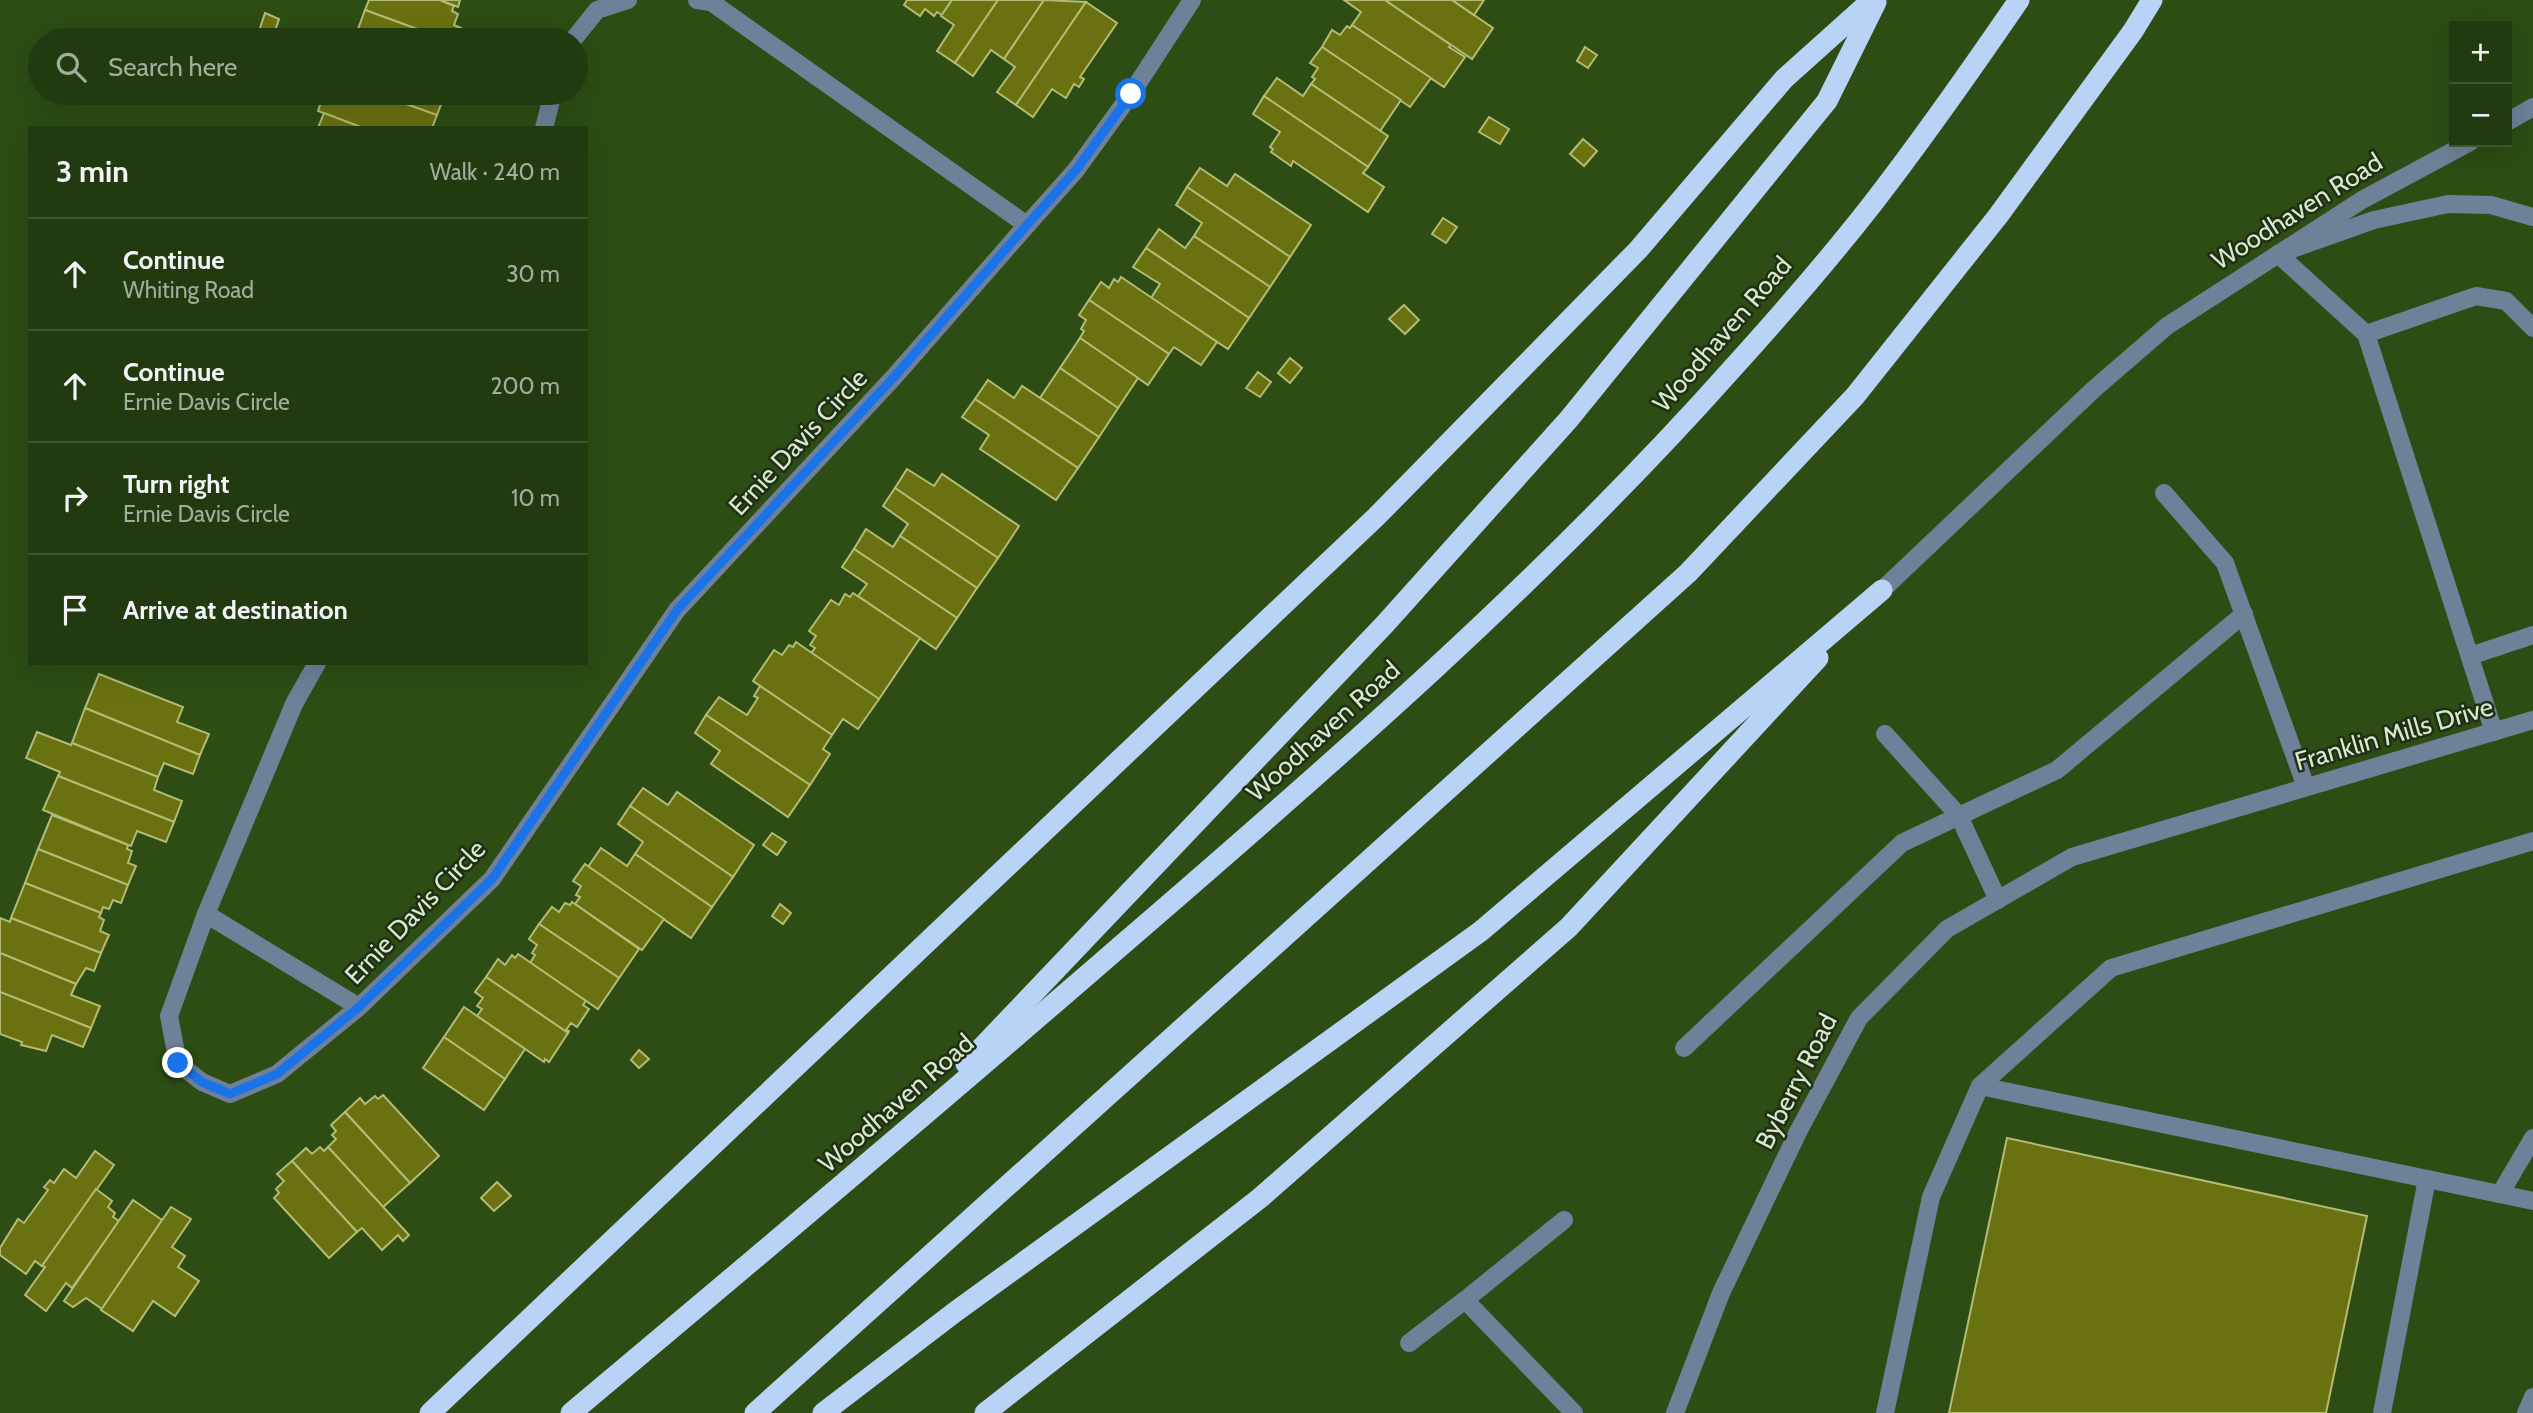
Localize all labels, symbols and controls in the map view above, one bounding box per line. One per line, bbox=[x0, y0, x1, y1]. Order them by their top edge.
map controls bbox=[2449, 21, 2512, 147]
button: + bbox=[2449, 21, 2512, 84]
search box bbox=[28, 28, 588, 105]
icon: search bbox=[52, 48, 90, 86]
text: Search here bbox=[108, 51, 237, 83]
route start bbox=[1115, 78, 1146, 109]
button: − bbox=[2449, 84, 2512, 147]
street label: Woodhaven Road bbox=[2206, 146, 2388, 276]
text: 3 min bbox=[56, 153, 129, 190]
text: Walk · 240 m bbox=[430, 158, 560, 186]
text: Continue bbox=[123, 244, 225, 276]
street label: Woodhaven Road bbox=[1646, 250, 1798, 418]
icon: ahead bbox=[56, 255, 94, 293]
text: 30 m bbox=[506, 260, 560, 288]
text: Whiting Road bbox=[123, 276, 254, 304]
text: Continue bbox=[123, 356, 225, 388]
street label: Ernie Davis Circle bbox=[722, 362, 874, 522]
icon: ahead bbox=[56, 367, 94, 405]
text: 200 m bbox=[490, 372, 560, 400]
text: Ernie Davis Circle bbox=[123, 388, 290, 416]
text: Turn right bbox=[123, 468, 229, 500]
icon: right bbox=[56, 479, 94, 517]
text: 10 m bbox=[511, 484, 560, 512]
text: Ernie Davis Circle bbox=[123, 500, 290, 528]
icon: arrive bbox=[56, 591, 94, 629]
text: Arrive at destination bbox=[123, 594, 348, 626]
street label: Woodhaven Road bbox=[1240, 654, 1406, 808]
street label: Franklin Mills Drive bbox=[2291, 690, 2497, 778]
street label: Ernie Davis Circle bbox=[338, 833, 492, 991]
street label: Byberry Road bbox=[1748, 1008, 1844, 1154]
street label: Woodhaven Road bbox=[812, 1027, 980, 1179]
route end bbox=[162, 1047, 193, 1078]

